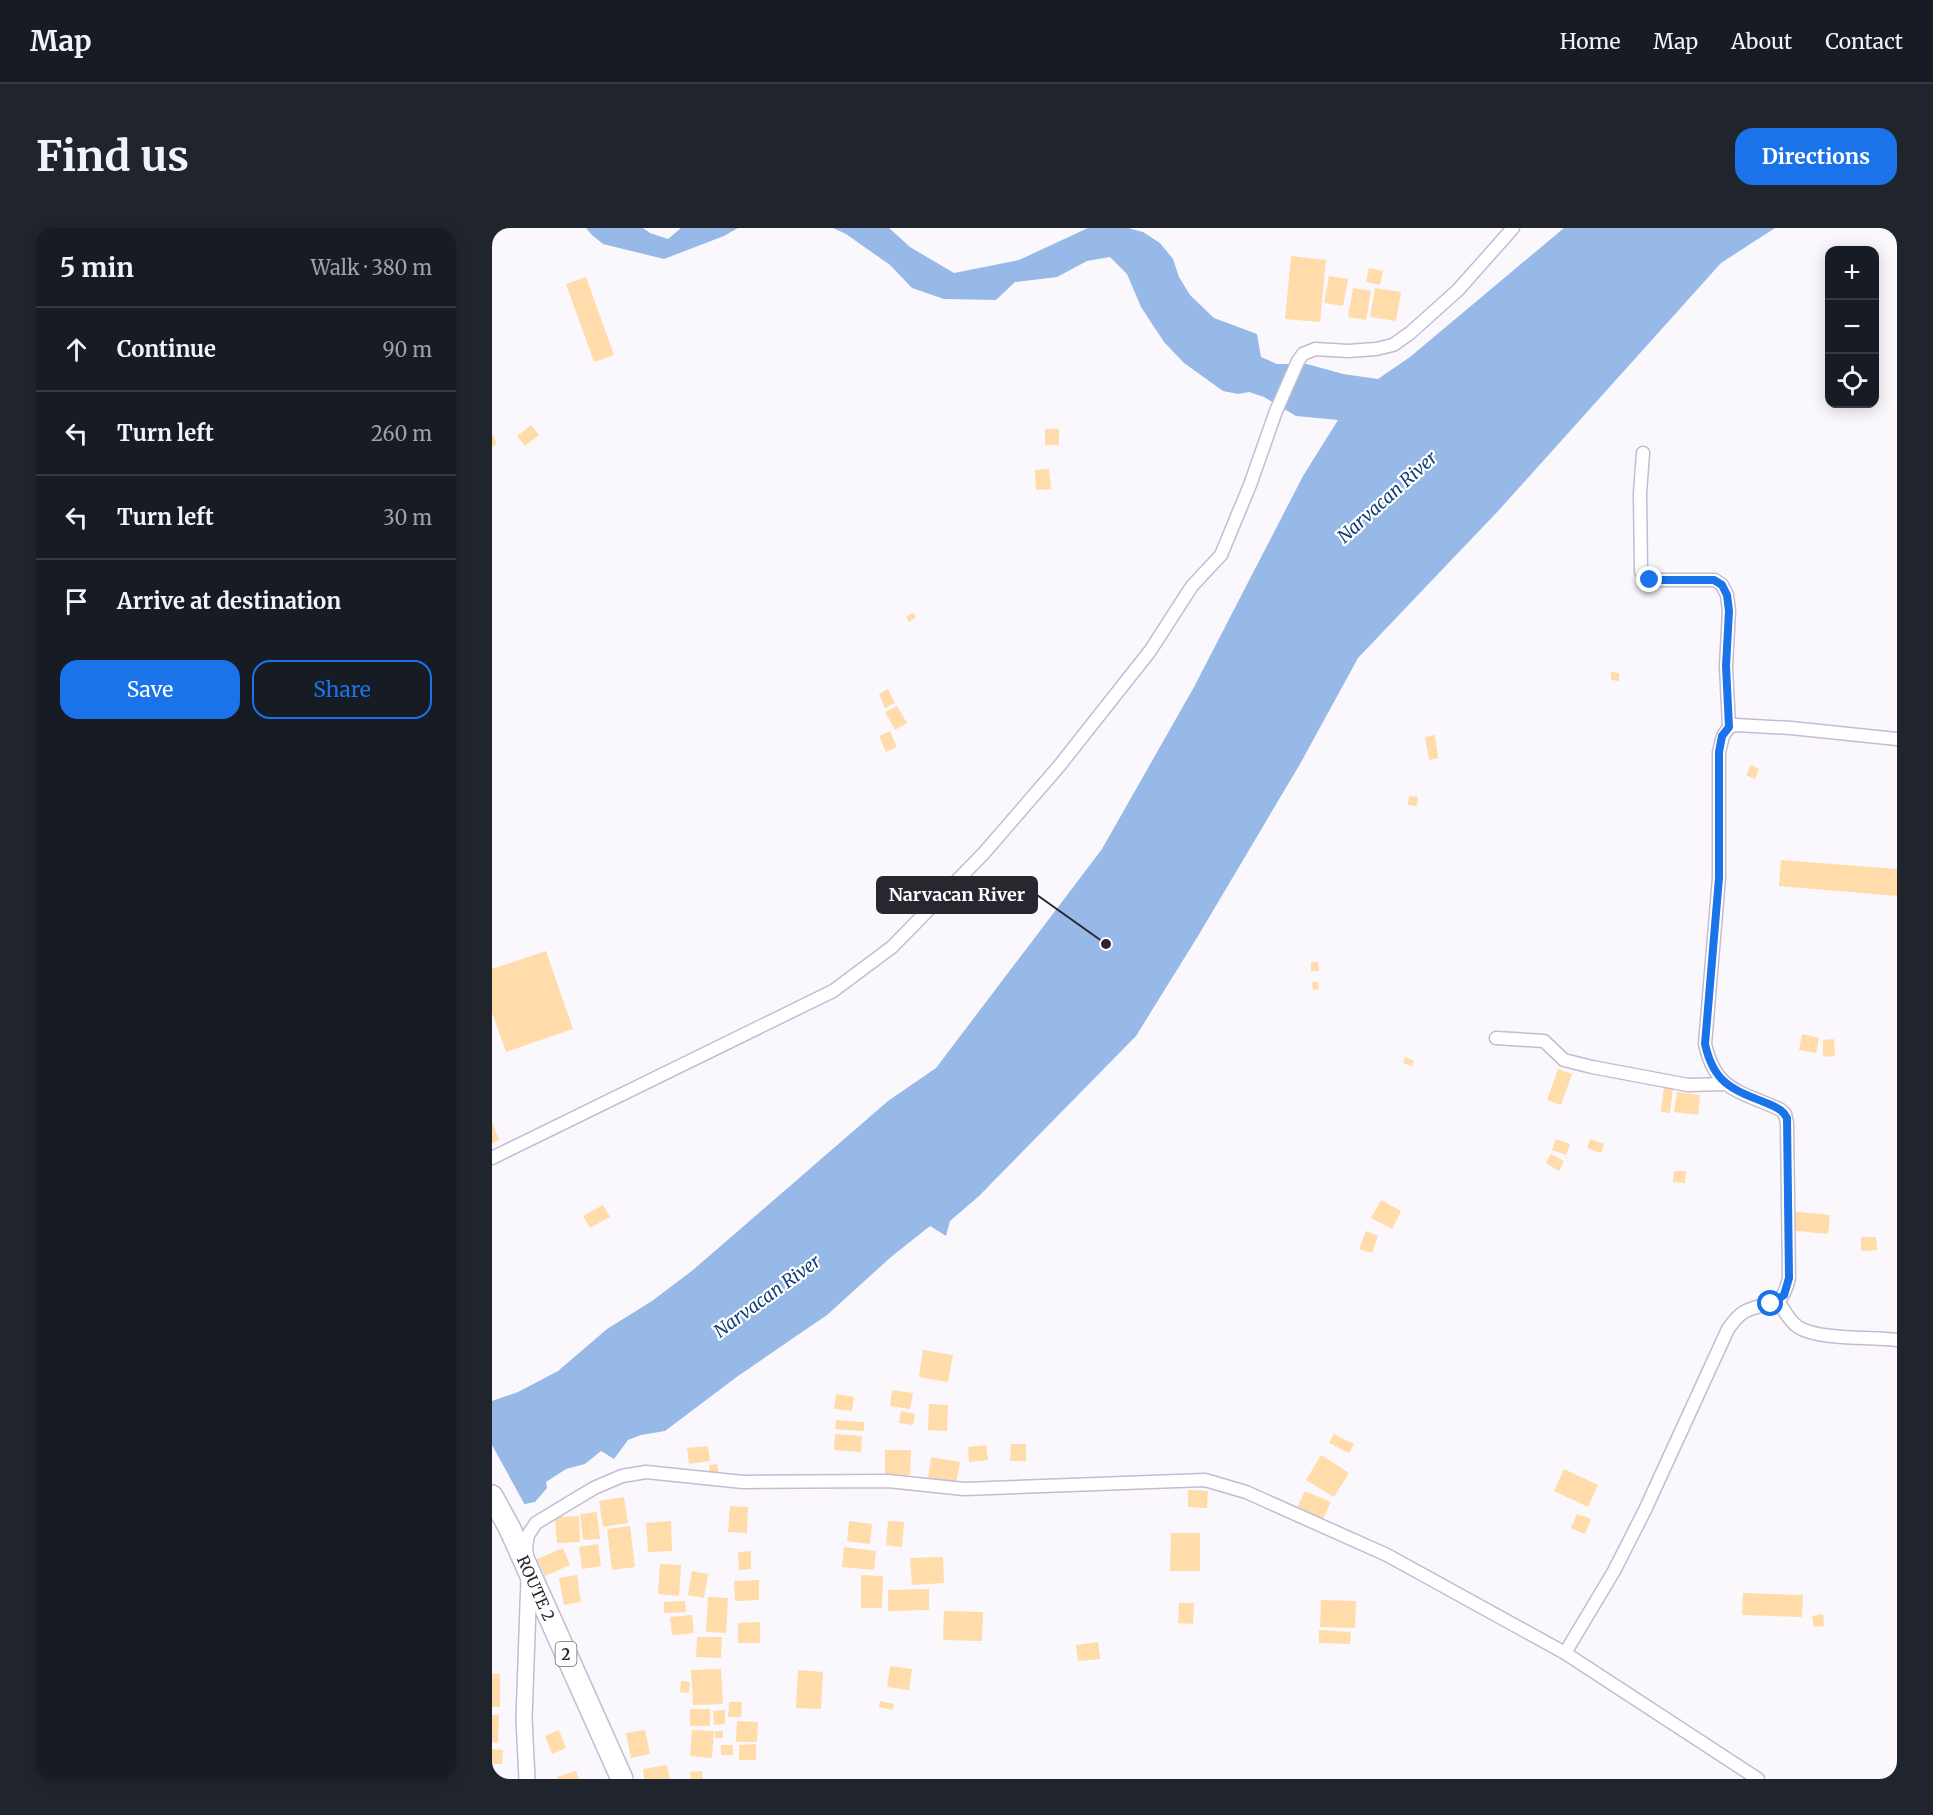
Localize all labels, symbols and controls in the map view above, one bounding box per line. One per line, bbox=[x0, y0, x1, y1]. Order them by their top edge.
text: Map bbox=[30, 23, 92, 59]
text: Home bbox=[1560, 28, 1620, 55]
text: Map bbox=[1653, 28, 1698, 55]
text: About bbox=[1731, 28, 1792, 55]
text: Contact bbox=[1825, 28, 1903, 55]
button: Directions bbox=[1735, 128, 1897, 185]
text: Find us bbox=[36, 130, 189, 182]
map controls bbox=[1825, 246, 1879, 408]
button: + bbox=[1825, 246, 1879, 300]
text: 5 min bbox=[60, 251, 134, 284]
text: Walk · 380 m bbox=[311, 255, 432, 280]
button: − bbox=[1825, 300, 1879, 354]
icon: ahead bbox=[60, 333, 93, 366]
text: Continue bbox=[117, 335, 216, 363]
text: 90 m bbox=[382, 337, 432, 362]
button: locate bbox=[1825, 354, 1879, 408]
icon: left bbox=[60, 417, 93, 450]
text: Turn left bbox=[117, 419, 214, 447]
text: 260 m bbox=[371, 421, 432, 446]
water label: Narvacan River bbox=[1332, 446, 1442, 548]
icon: left bbox=[60, 501, 93, 534]
text: Turn left bbox=[117, 503, 214, 531]
text: 30 m bbox=[383, 505, 432, 530]
route end bbox=[1636, 566, 1662, 592]
icon: arrive bbox=[60, 585, 93, 618]
text: Arrive at destination bbox=[117, 587, 341, 615]
button: Save bbox=[60, 660, 240, 719]
button: Share bbox=[252, 660, 432, 719]
callout: Narvacan River bbox=[877, 877, 1037, 913]
text: Narvacan River bbox=[889, 883, 1025, 906]
water label: Narvacan River bbox=[709, 1249, 825, 1342]
route start bbox=[1757, 1290, 1783, 1316]
street label: ROUTE 2 bbox=[513, 1552, 559, 1624]
road number: 2 bbox=[556, 1642, 576, 1666]

